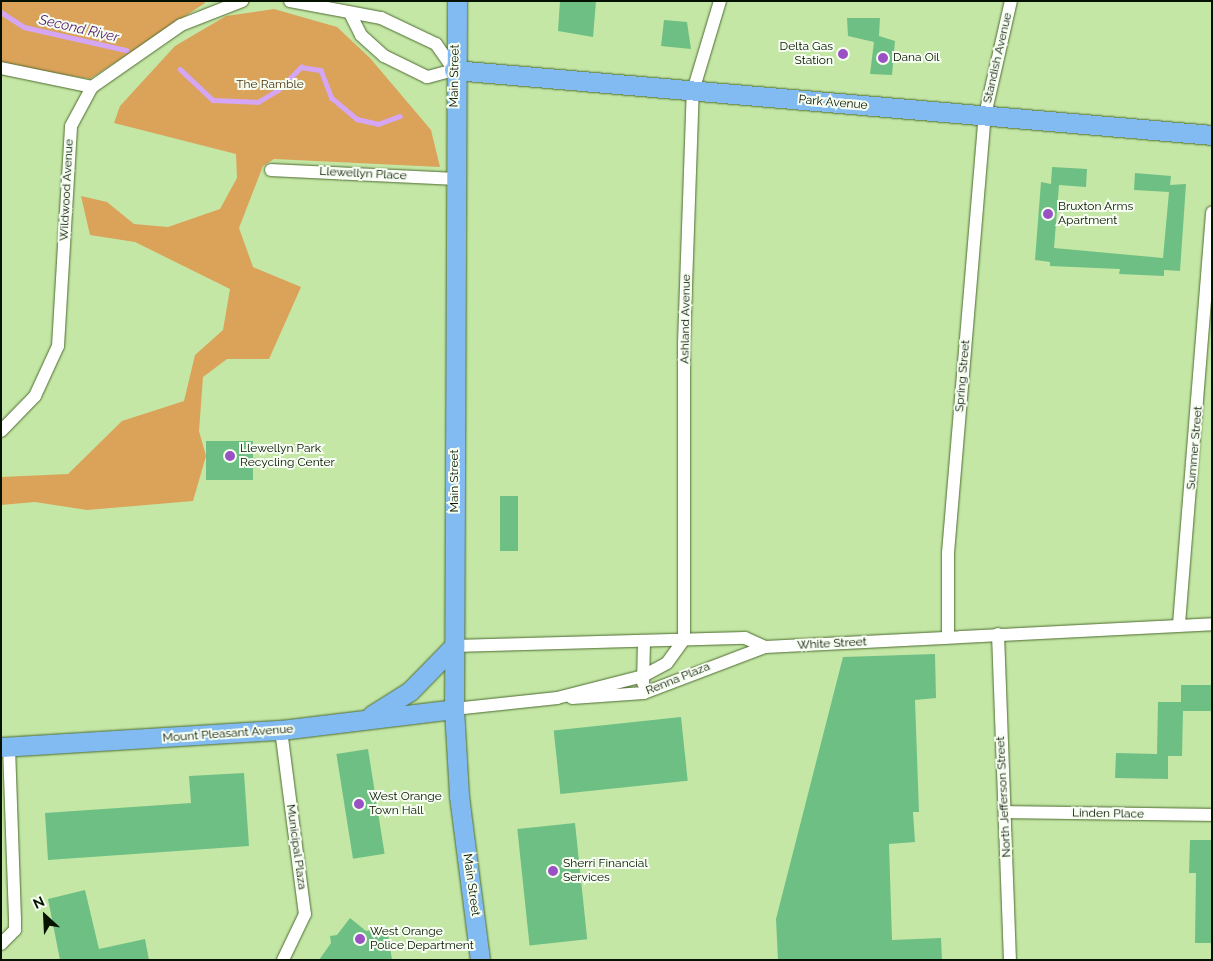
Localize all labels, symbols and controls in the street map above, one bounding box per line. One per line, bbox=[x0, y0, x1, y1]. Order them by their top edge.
water label: Second River bbox=[37, 11, 121, 45]
street label: Standish Avenue bbox=[981, 11, 1015, 105]
place label: Delta Gas Station bbox=[780, 40, 833, 68]
street label: Main Street bbox=[447, 44, 463, 108]
marker: Delta Gas Station bbox=[837, 48, 849, 60]
place label: Dana Oil bbox=[893, 51, 940, 65]
marker: Dana Oil bbox=[877, 52, 889, 64]
park label: The Ramble bbox=[236, 78, 304, 92]
street label: Park Avenue bbox=[798, 93, 868, 113]
street label: Wildwood Avenue bbox=[57, 139, 77, 241]
street label: Llewellyn Place bbox=[319, 165, 407, 183]
place label: Bruxton Arms Apartment bbox=[1058, 200, 1134, 228]
marker: Bruxton Arms Apartment bbox=[1042, 208, 1054, 220]
street label: Ashland Avenue bbox=[678, 274, 694, 364]
street label: Spring Street bbox=[953, 339, 973, 413]
street label: Summer Street bbox=[1184, 406, 1206, 490]
place label: Llewellyn Park Recycling Center bbox=[240, 442, 335, 470]
marker: Llewellyn Park Recycling Center bbox=[224, 450, 236, 462]
street label: Main Street bbox=[448, 450, 462, 512]
street label: White Street bbox=[797, 635, 867, 653]
street label: Renna Plaza bbox=[644, 660, 712, 698]
street label: Mount Pleasant Avenue bbox=[162, 722, 294, 746]
street label: North Jefferson Street bbox=[994, 736, 1014, 858]
place label: West Orange Town Hall bbox=[369, 790, 442, 818]
marker: West Orange Town Hall bbox=[353, 798, 365, 810]
street label: Municipal Plaza bbox=[283, 803, 309, 891]
street label: Linden Place bbox=[1072, 806, 1144, 822]
street label: Main Street bbox=[459, 853, 483, 917]
place label: Sherri Financial Services bbox=[563, 857, 648, 885]
marker: Sherri Financial Services bbox=[547, 865, 559, 877]
north arrow bbox=[20, 891, 70, 941]
text: N bbox=[30, 893, 47, 912]
place label: West Orange Police Department bbox=[370, 925, 474, 953]
marker: West Orange Police Department bbox=[354, 933, 366, 945]

